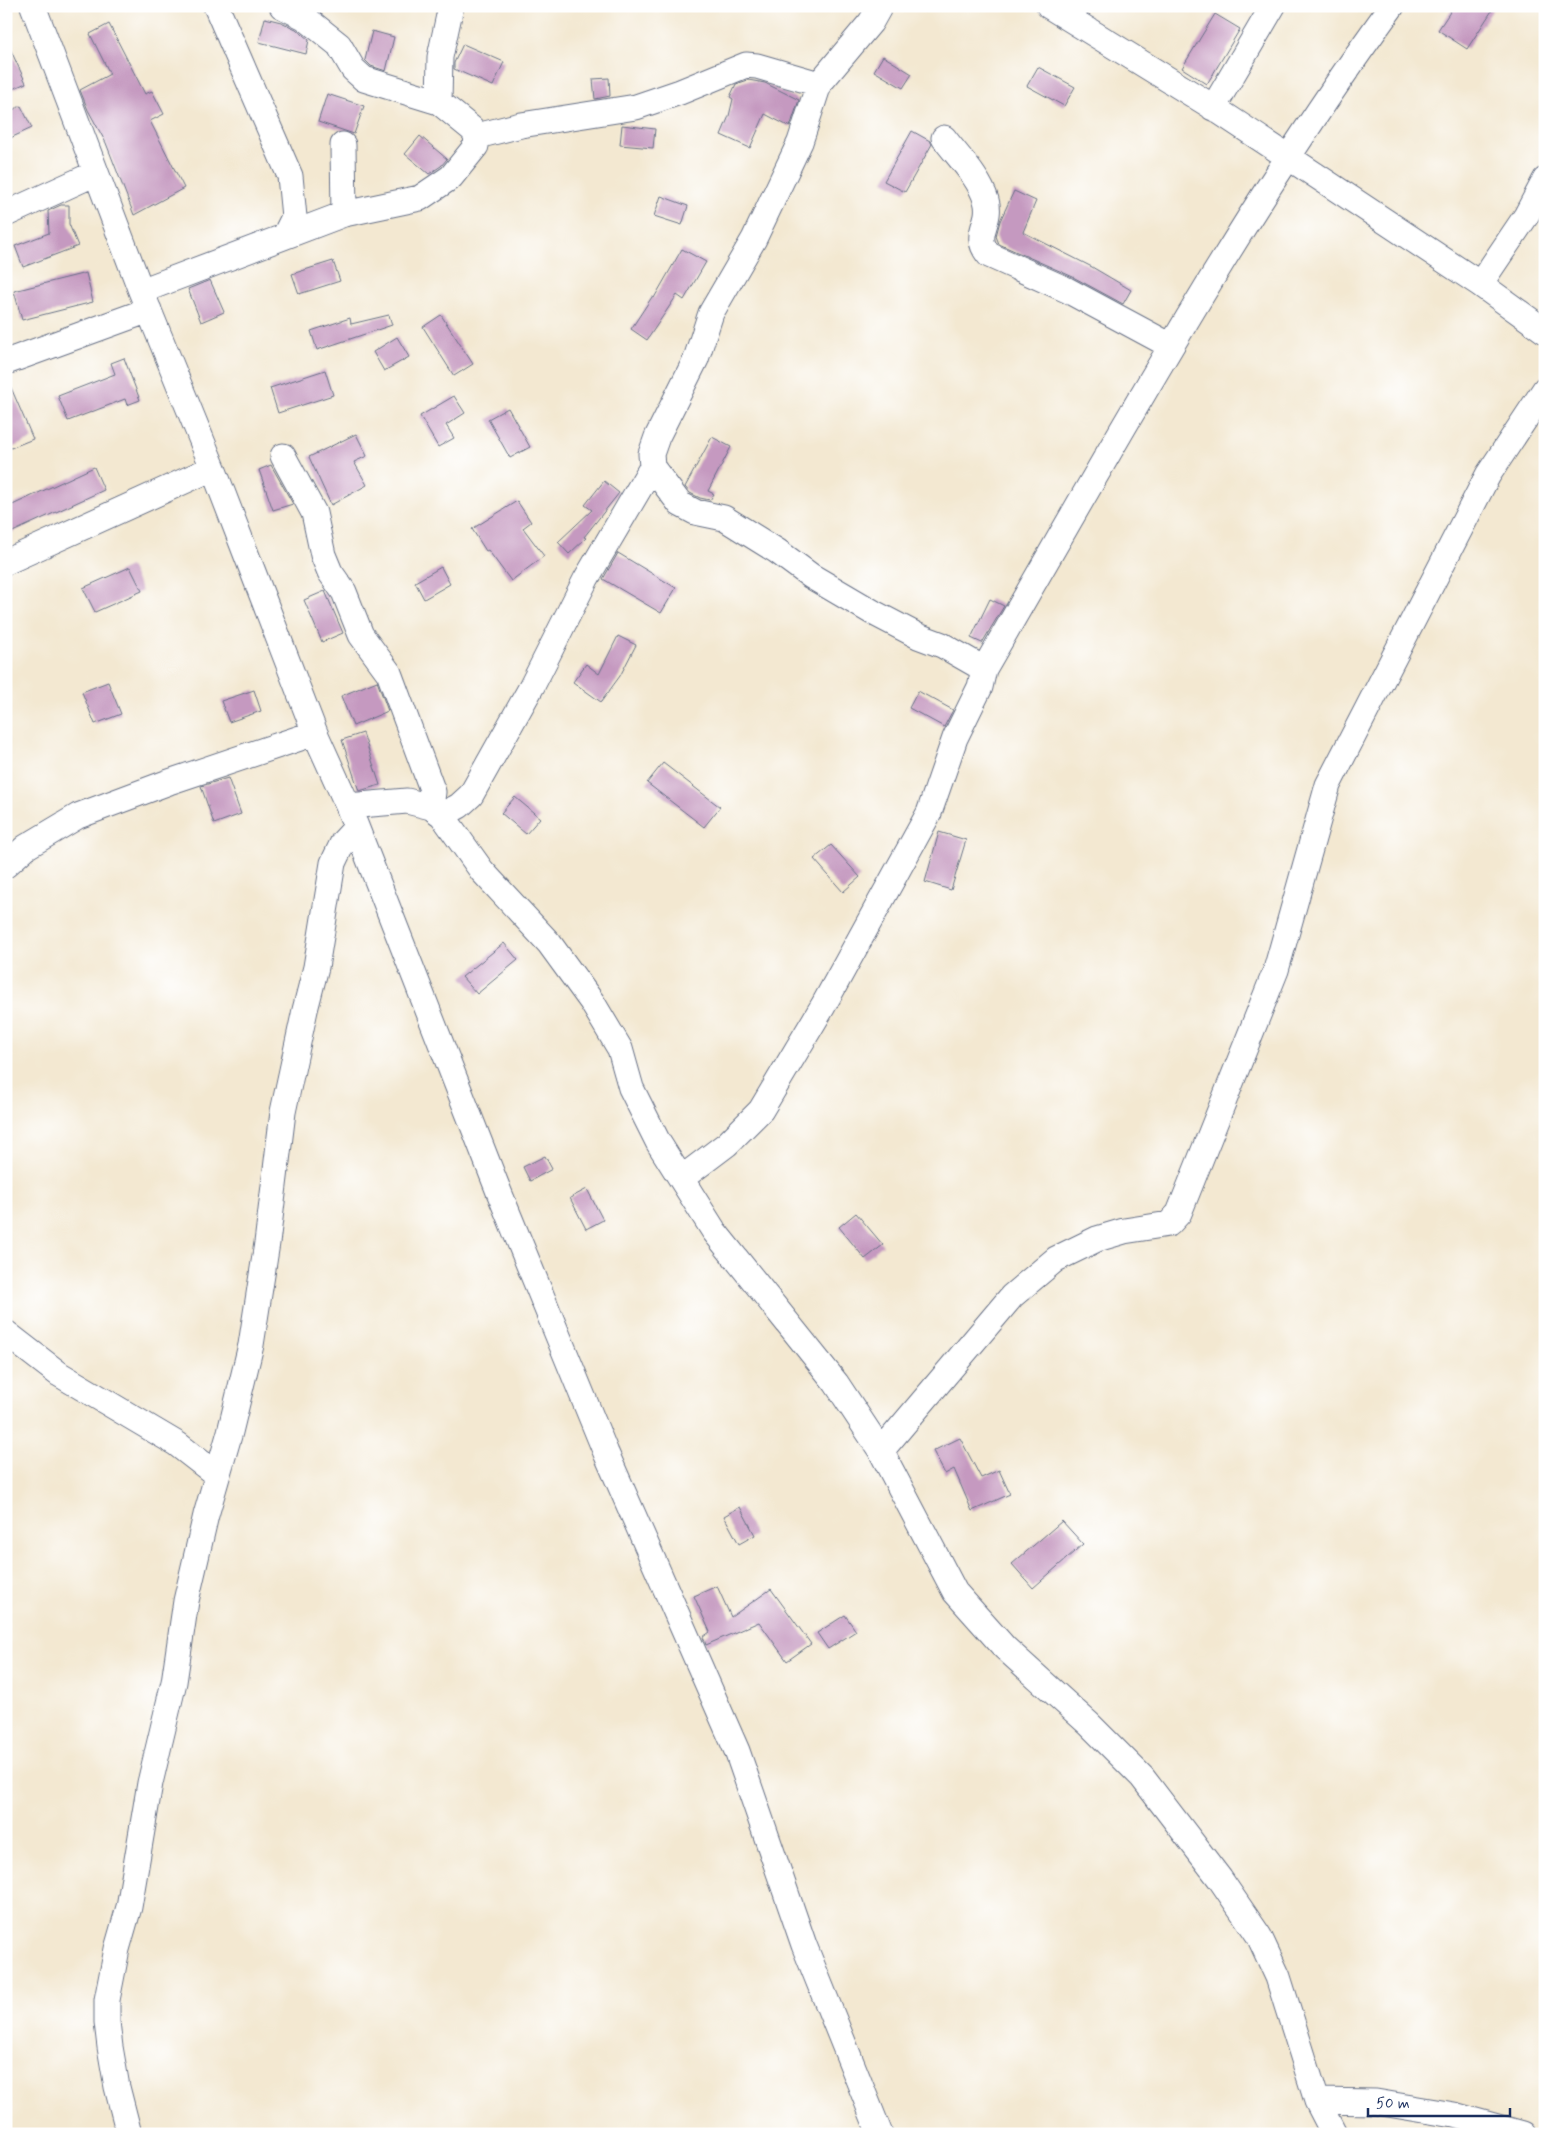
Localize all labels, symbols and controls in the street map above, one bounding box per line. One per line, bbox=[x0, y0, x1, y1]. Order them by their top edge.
scale bar bbox=[1368, 2085, 1511, 2117]
text: 50 m bbox=[1376, 2094, 1410, 2114]

